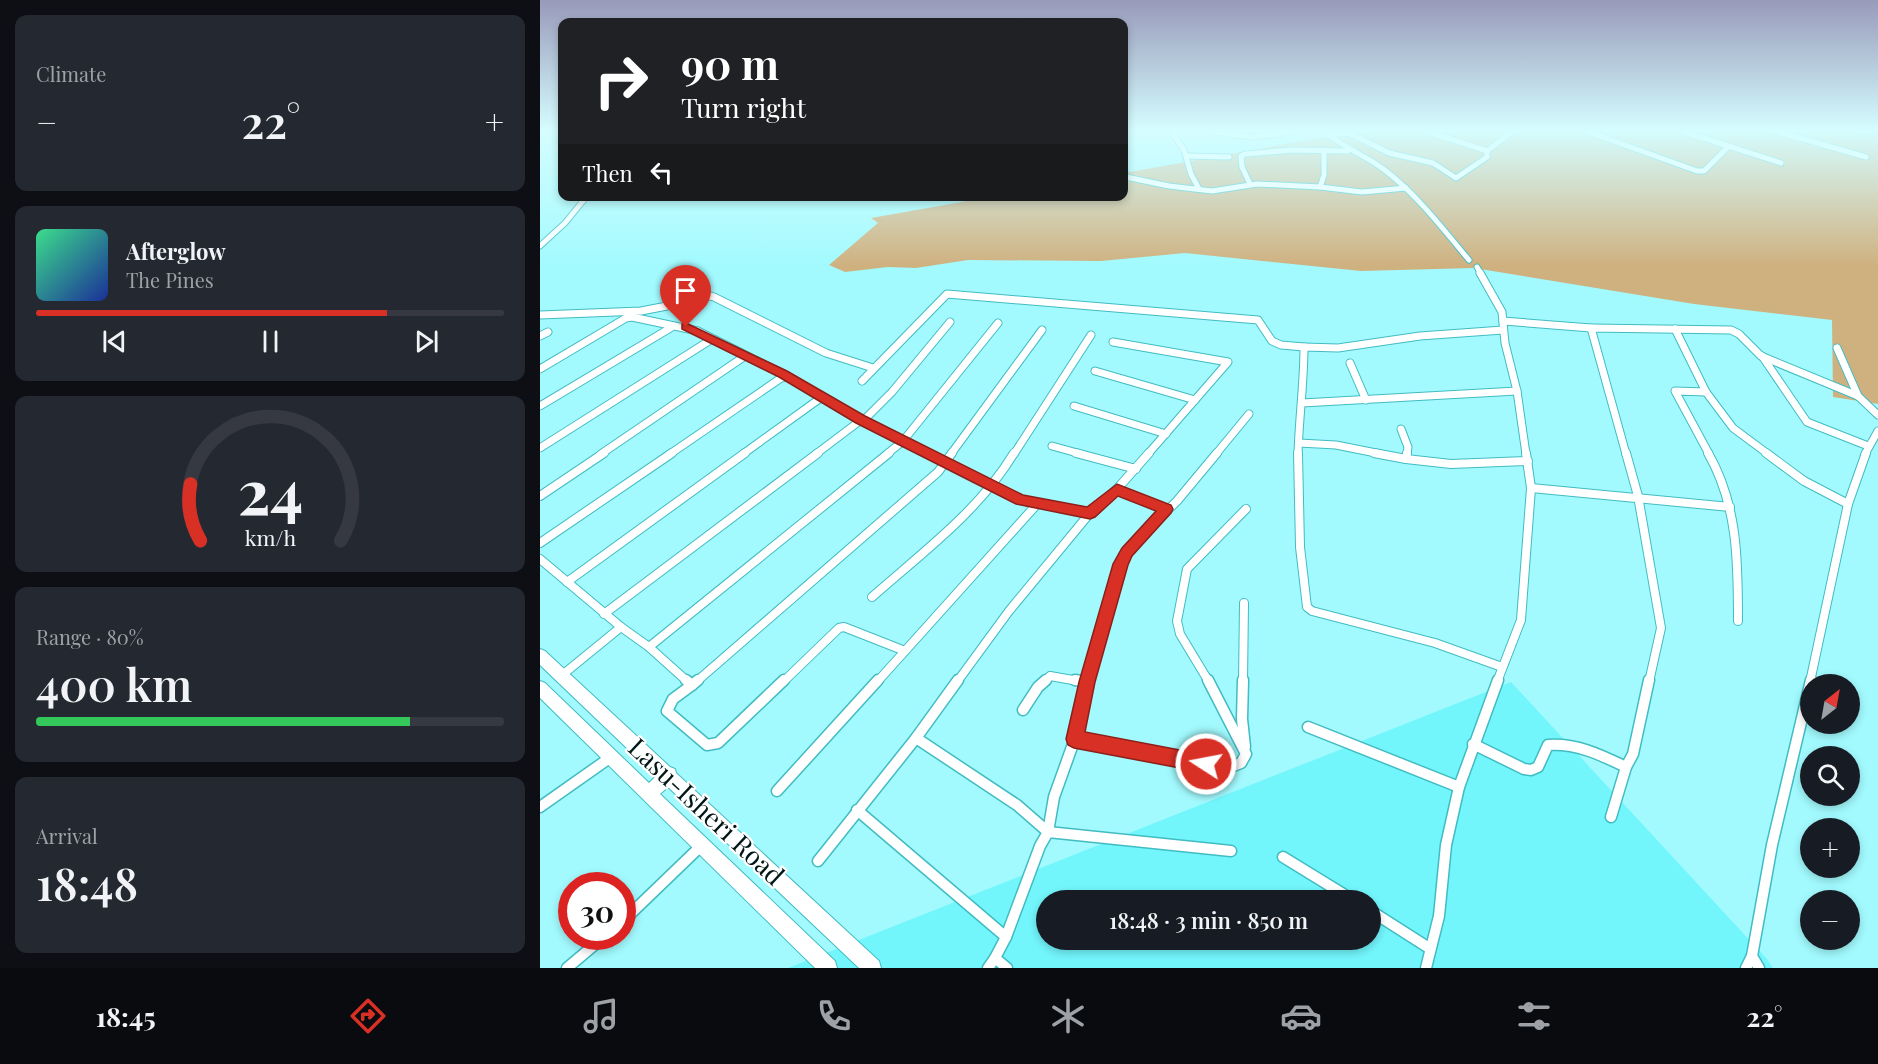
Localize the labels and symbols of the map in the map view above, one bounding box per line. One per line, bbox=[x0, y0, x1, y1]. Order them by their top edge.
pin bbox=[660, 265, 711, 327]
north arrow bbox=[1800, 674, 1860, 734]
street label: Lasu-Isheri Road bbox=[622, 730, 793, 892]
position arrow bbox=[1174, 732, 1238, 796]
speed limit sign: 30 bbox=[558, 872, 636, 950]

